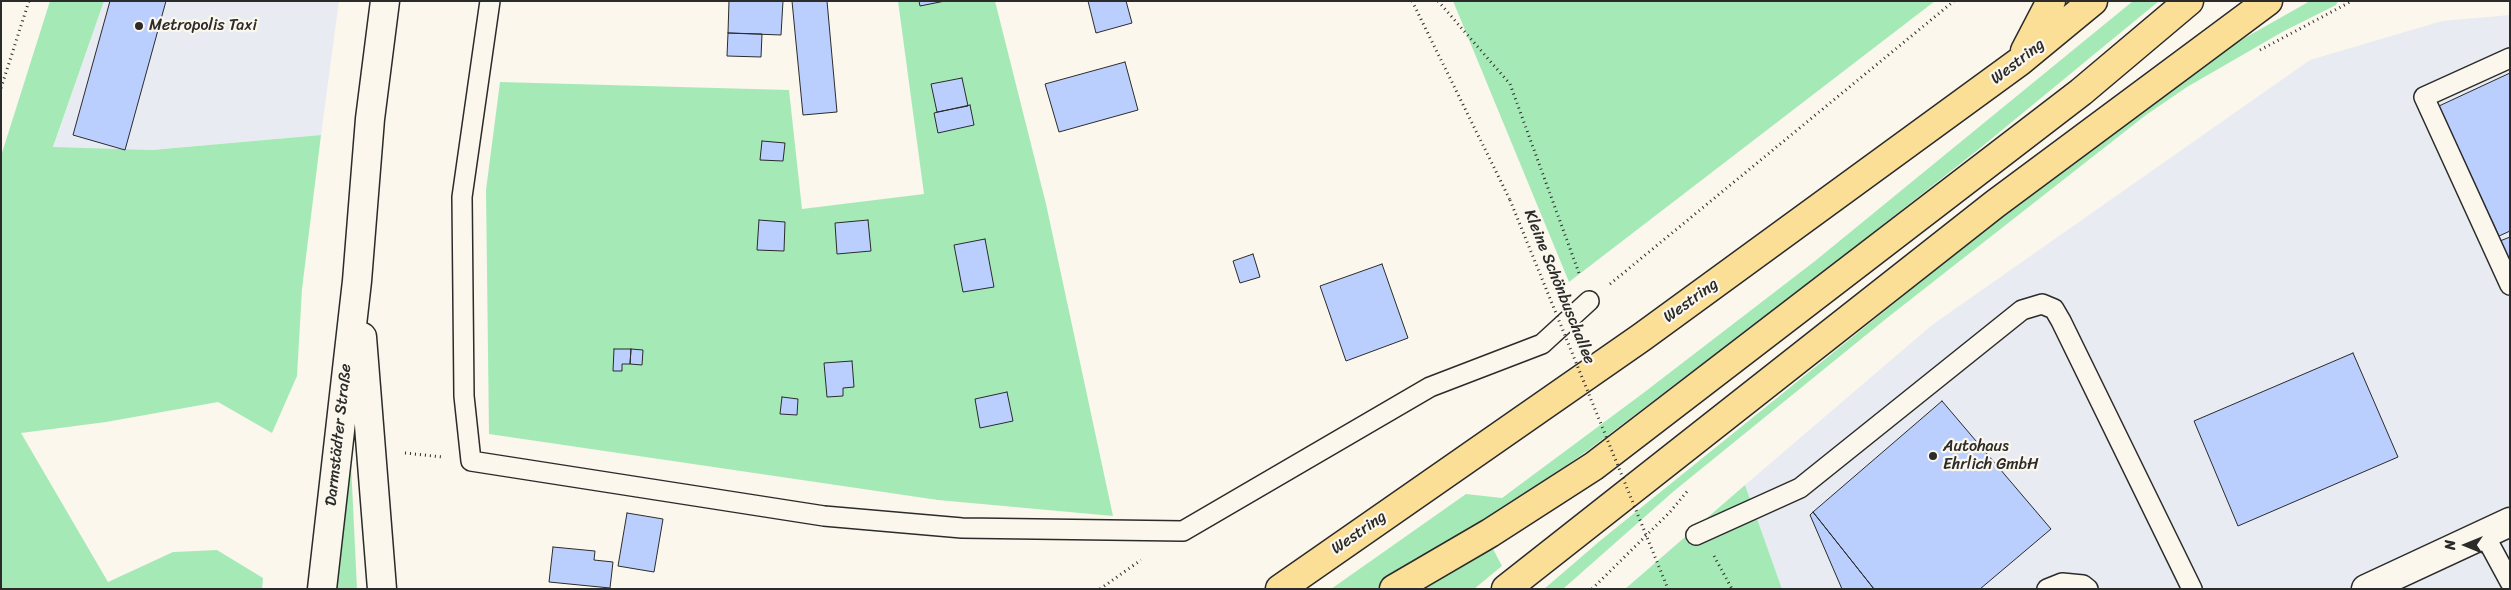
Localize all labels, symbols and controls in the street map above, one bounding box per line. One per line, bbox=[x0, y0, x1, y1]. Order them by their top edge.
place label: Metropolis Taxi bbox=[149, 16, 257, 36]
marker: Metropolis Taxi bbox=[133, 20, 145, 32]
street label: Westring bbox=[1987, 35, 2049, 89]
street label: Kleine Schönbuschallee bbox=[1519, 207, 1599, 367]
street label: Westring bbox=[1660, 275, 1722, 327]
street label: Darmstädter Straße bbox=[322, 363, 356, 507]
place label: Autohaus Ehrlich GmbH bbox=[1943, 437, 2038, 475]
marker: Autohaus Ehrlich GmbH bbox=[1927, 450, 1939, 462]
street label: Westring bbox=[1328, 507, 1390, 559]
north arrow bbox=[2441, 520, 2491, 570]
text: N bbox=[2438, 540, 2463, 550]

